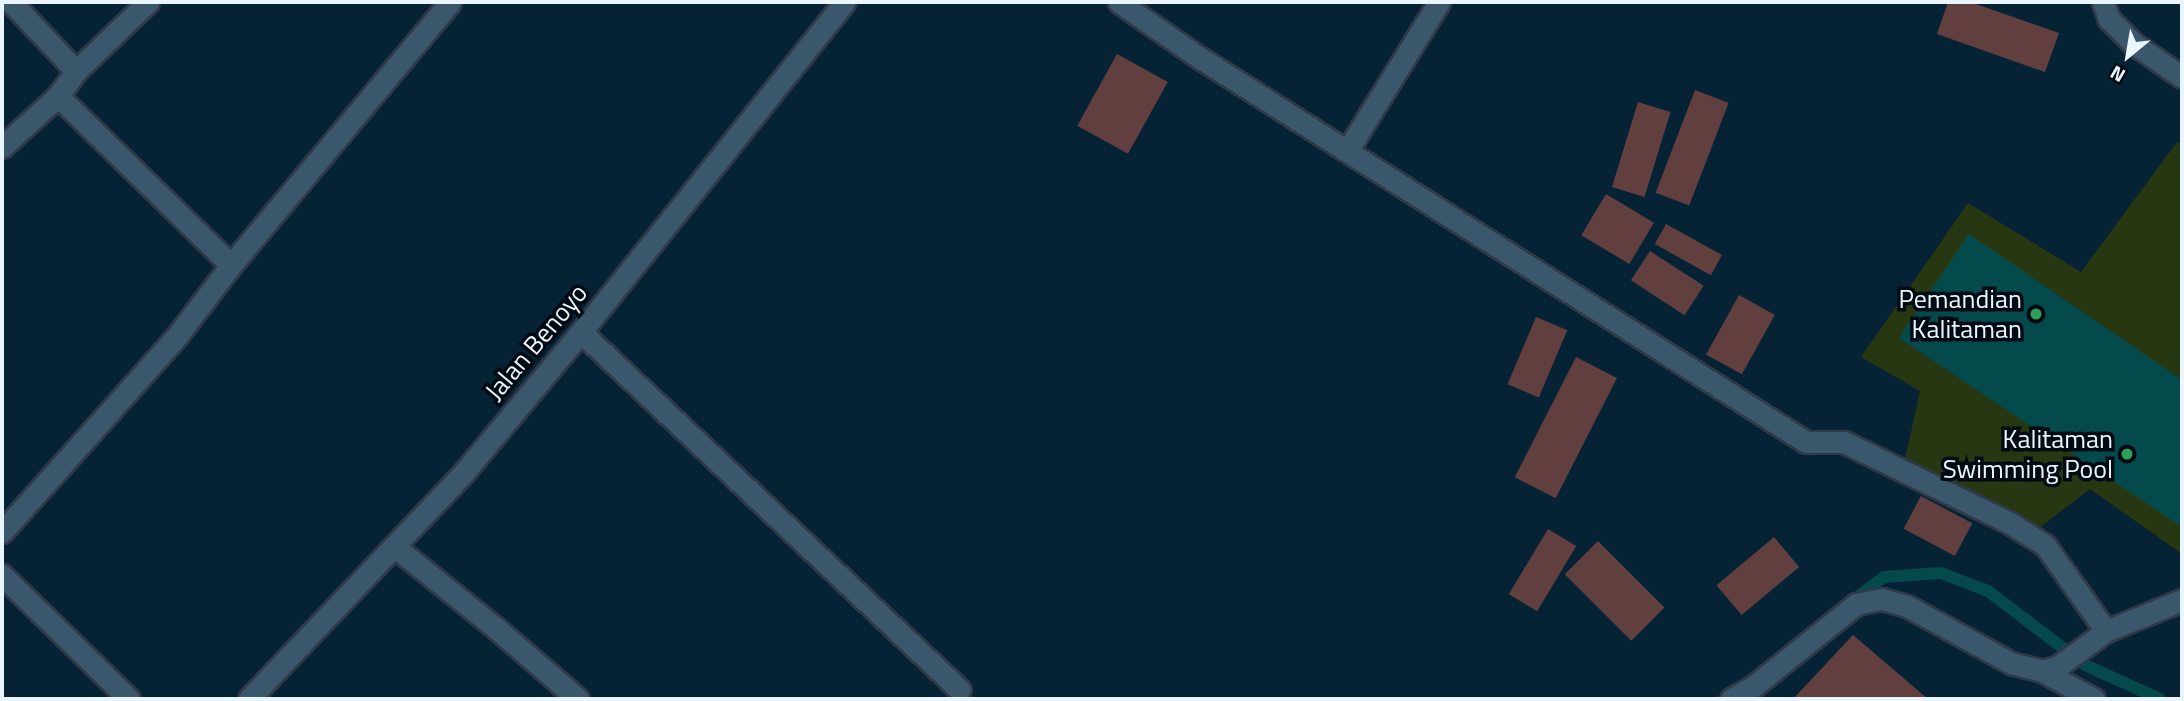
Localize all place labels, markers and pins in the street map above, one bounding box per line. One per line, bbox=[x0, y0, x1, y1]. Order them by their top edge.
place label: Pemandian Kalitaman bbox=[1898, 283, 2022, 344]
marker: Pemandian Kalitaman bbox=[2028, 306, 2044, 322]
place label: Kalitaman Swimming Pool bbox=[1943, 423, 2113, 485]
marker: Kalitaman Swimming Pool bbox=[2119, 446, 2135, 462]

